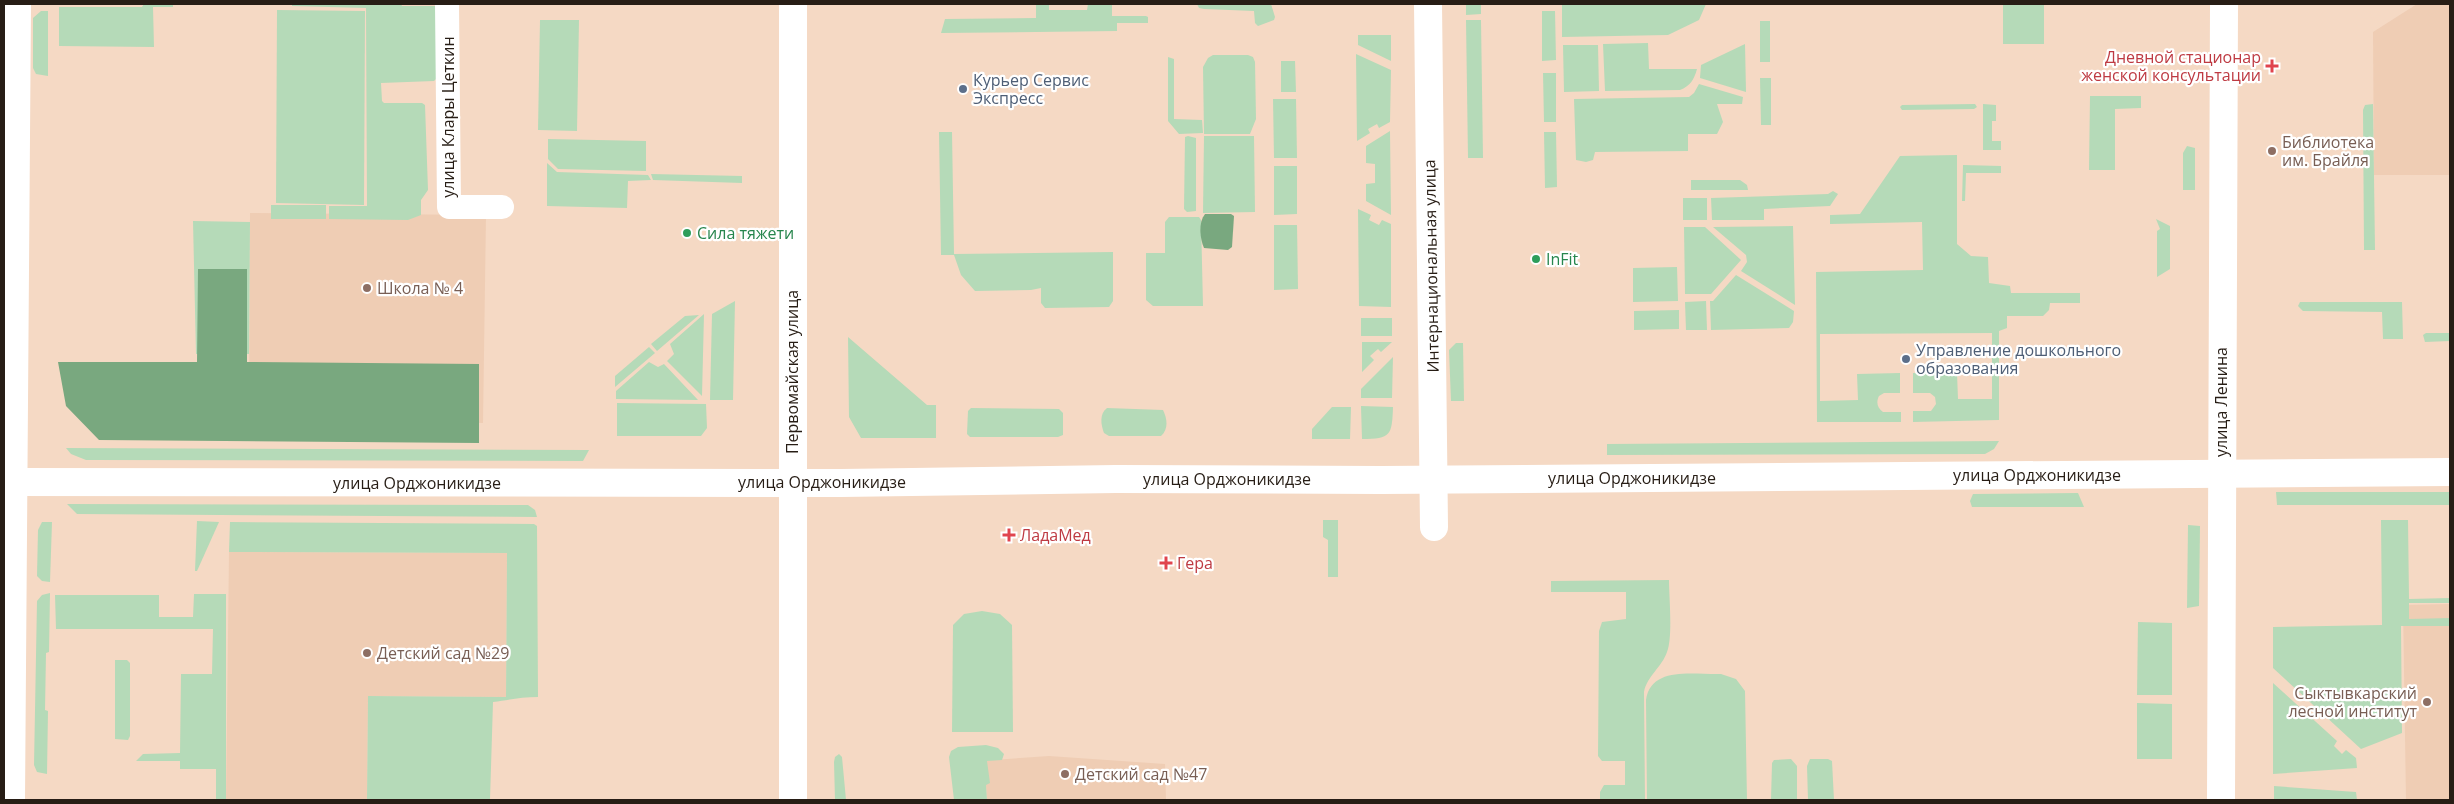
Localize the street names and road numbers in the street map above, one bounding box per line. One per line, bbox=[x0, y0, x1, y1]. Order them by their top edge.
street label: улица Клары Цеткин bbox=[437, 36, 459, 198]
street label: Интернациональная улица bbox=[1418, 159, 1444, 373]
street label: Первомайская улица bbox=[781, 290, 803, 454]
street label: улица Ленина bbox=[2210, 347, 2232, 457]
street label: улица Орджоникидзе bbox=[1953, 464, 2121, 486]
street label: улица Орджоникидзе bbox=[1548, 467, 1716, 489]
street label: улица Орджоникидзе bbox=[1143, 468, 1311, 490]
street label: улица Орджоникидзе bbox=[738, 471, 906, 493]
street label: улица Орджоникидзе bbox=[333, 472, 501, 494]

